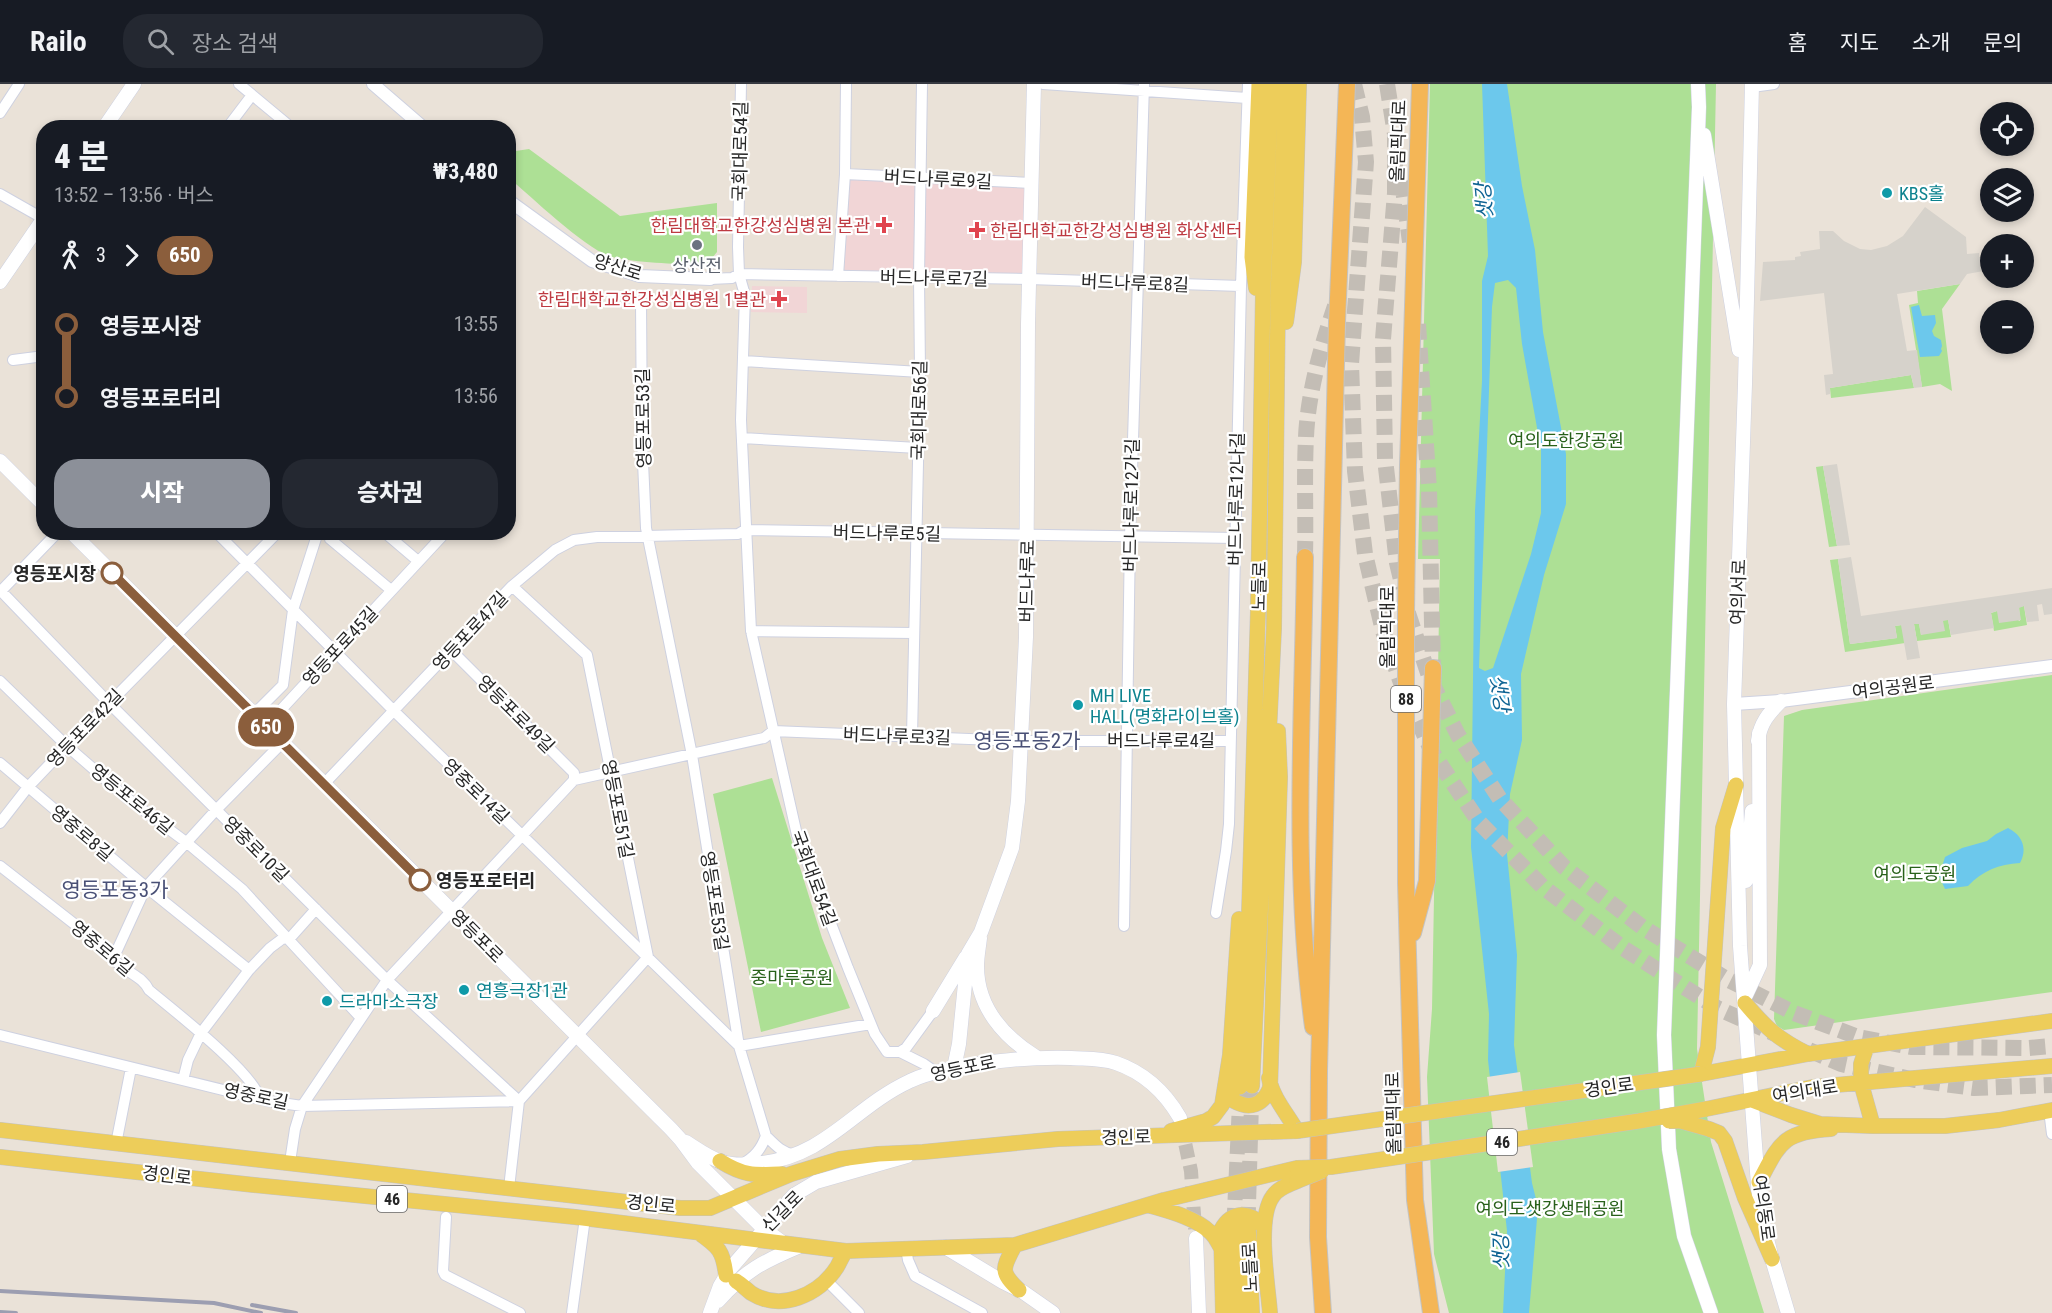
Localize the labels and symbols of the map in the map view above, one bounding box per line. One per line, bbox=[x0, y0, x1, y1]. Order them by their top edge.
street label: 올림픽대로 bbox=[1386, 99, 1410, 183]
street label: 국회대로54길 bbox=[729, 101, 751, 201]
street label: 버드나루로9길 bbox=[883, 166, 993, 192]
water label: 샛강 bbox=[1470, 179, 1498, 220]
place label: KBS홀 bbox=[1899, 183, 1945, 204]
marker: KBS홀 bbox=[1880, 186, 1894, 200]
place label: 한림대학교한강성심병원 본관 bbox=[651, 215, 870, 236]
marker: 한림대학교한강성심병원 본관 bbox=[875, 216, 893, 234]
place label: 한림대학교한강성심병원 화상센터 bbox=[990, 220, 1243, 241]
marker: 한림대학교한강성심병원 화상센터 bbox=[968, 221, 986, 239]
marker: 상산전 bbox=[690, 238, 704, 252]
street label: 양산로 bbox=[591, 250, 645, 284]
place label: 상산전 bbox=[672, 255, 722, 276]
street label: 버드나루로7길 bbox=[880, 267, 988, 289]
street label: 버드나루로8길 bbox=[1081, 271, 1189, 295]
place label: 한림대학교한강성심병원 1별관 bbox=[538, 289, 766, 310]
marker: 한림대학교한강성심병원 1별관 bbox=[770, 290, 788, 308]
street label: 국회대로56길 bbox=[908, 360, 930, 460]
street label: 영등포로53길 bbox=[632, 368, 654, 468]
park label: 여의도한강공원 bbox=[1508, 430, 1624, 451]
street label: 버드나루로12나길 bbox=[1224, 432, 1248, 566]
street label: 버드나루로12가길 bbox=[1119, 438, 1143, 572]
street label: 버드나루로5길 bbox=[833, 522, 941, 544]
street label: 버드나루로 bbox=[1016, 539, 1038, 623]
street label: 여의서로 bbox=[1726, 559, 1750, 625]
street label: 노들로 bbox=[1248, 561, 1270, 611]
marker: 영등포시장 bbox=[101, 562, 123, 584]
place label: 영등포시장 bbox=[13, 563, 96, 584]
street label: 올림픽대로 bbox=[1377, 586, 1398, 668]
street label: 영등포로47길 bbox=[428, 587, 512, 675]
street label: 영등포로45길 bbox=[298, 602, 382, 690]
street label: 영등포로49길 bbox=[473, 671, 559, 757]
street label: 여의공원로 bbox=[1851, 672, 1935, 702]
water label: 샛강 bbox=[1486, 673, 1515, 715]
street label: 영등포로42길 bbox=[43, 685, 127, 771]
place label: MH LIVE HALL(명화라이브홀) bbox=[1090, 685, 1240, 728]
road number: 88 bbox=[1391, 686, 1421, 712]
marker: MH LIVE HALL(명화라이브홀) bbox=[1071, 698, 1085, 712]
line badge: 650 bbox=[232, 708, 300, 746]
street label: 버드나루로3길 bbox=[843, 724, 951, 748]
district label: 영등포동2가 bbox=[974, 729, 1080, 753]
street label: 버드나루로4길 bbox=[1107, 730, 1215, 751]
street label: 영중로14길 bbox=[438, 754, 514, 828]
street label: 영등포로51길 bbox=[598, 758, 638, 860]
street label: 영등포로46길 bbox=[86, 759, 178, 839]
street label: 영중로8길 bbox=[46, 801, 118, 865]
street label: 영중로10길 bbox=[219, 812, 293, 886]
street label: 국회대로54길 bbox=[787, 827, 841, 929]
street label: 영등포로53길 bbox=[697, 850, 733, 952]
park label: 여의도공원 bbox=[1874, 863, 1956, 884]
marker: 영등포로터리 bbox=[409, 869, 431, 891]
place label: 영등포로터리 bbox=[436, 870, 535, 891]
district label: 영등포동3가 bbox=[62, 878, 168, 902]
street label: 영등포로 bbox=[446, 905, 508, 967]
street label: 영중로6길 bbox=[66, 916, 138, 980]
park label: 중마루공원 bbox=[751, 967, 833, 988]
place label: 연흥극장1관 bbox=[476, 980, 568, 1001]
marker: 연흥극장1관 bbox=[457, 983, 471, 997]
place label: 드라마소극장 bbox=[339, 991, 438, 1012]
marker: 드라마소극장 bbox=[320, 994, 334, 1008]
street label: 영등포로 bbox=[928, 1051, 998, 1085]
street label: 올림픽대로 bbox=[1382, 1071, 1404, 1155]
street label: 경인로 bbox=[1583, 1073, 1635, 1101]
street label: 여의대로 bbox=[1771, 1075, 1839, 1107]
street label: 영중로길 bbox=[221, 1079, 291, 1113]
street label: 경인로 bbox=[1101, 1126, 1151, 1148]
road number: 46 bbox=[1487, 1129, 1517, 1155]
street label: 경인로 bbox=[141, 1162, 193, 1188]
street label: 여의동로 bbox=[1749, 1174, 1779, 1242]
road number: 46 bbox=[377, 1186, 407, 1212]
street label: 신길로 bbox=[757, 1186, 807, 1236]
street label: 경인로 bbox=[625, 1191, 677, 1217]
park label: 여의도샛강생태공원 bbox=[1475, 1198, 1625, 1219]
water label: 샛강 bbox=[1489, 1231, 1513, 1271]
street label: 노들로 bbox=[1238, 1242, 1262, 1292]

